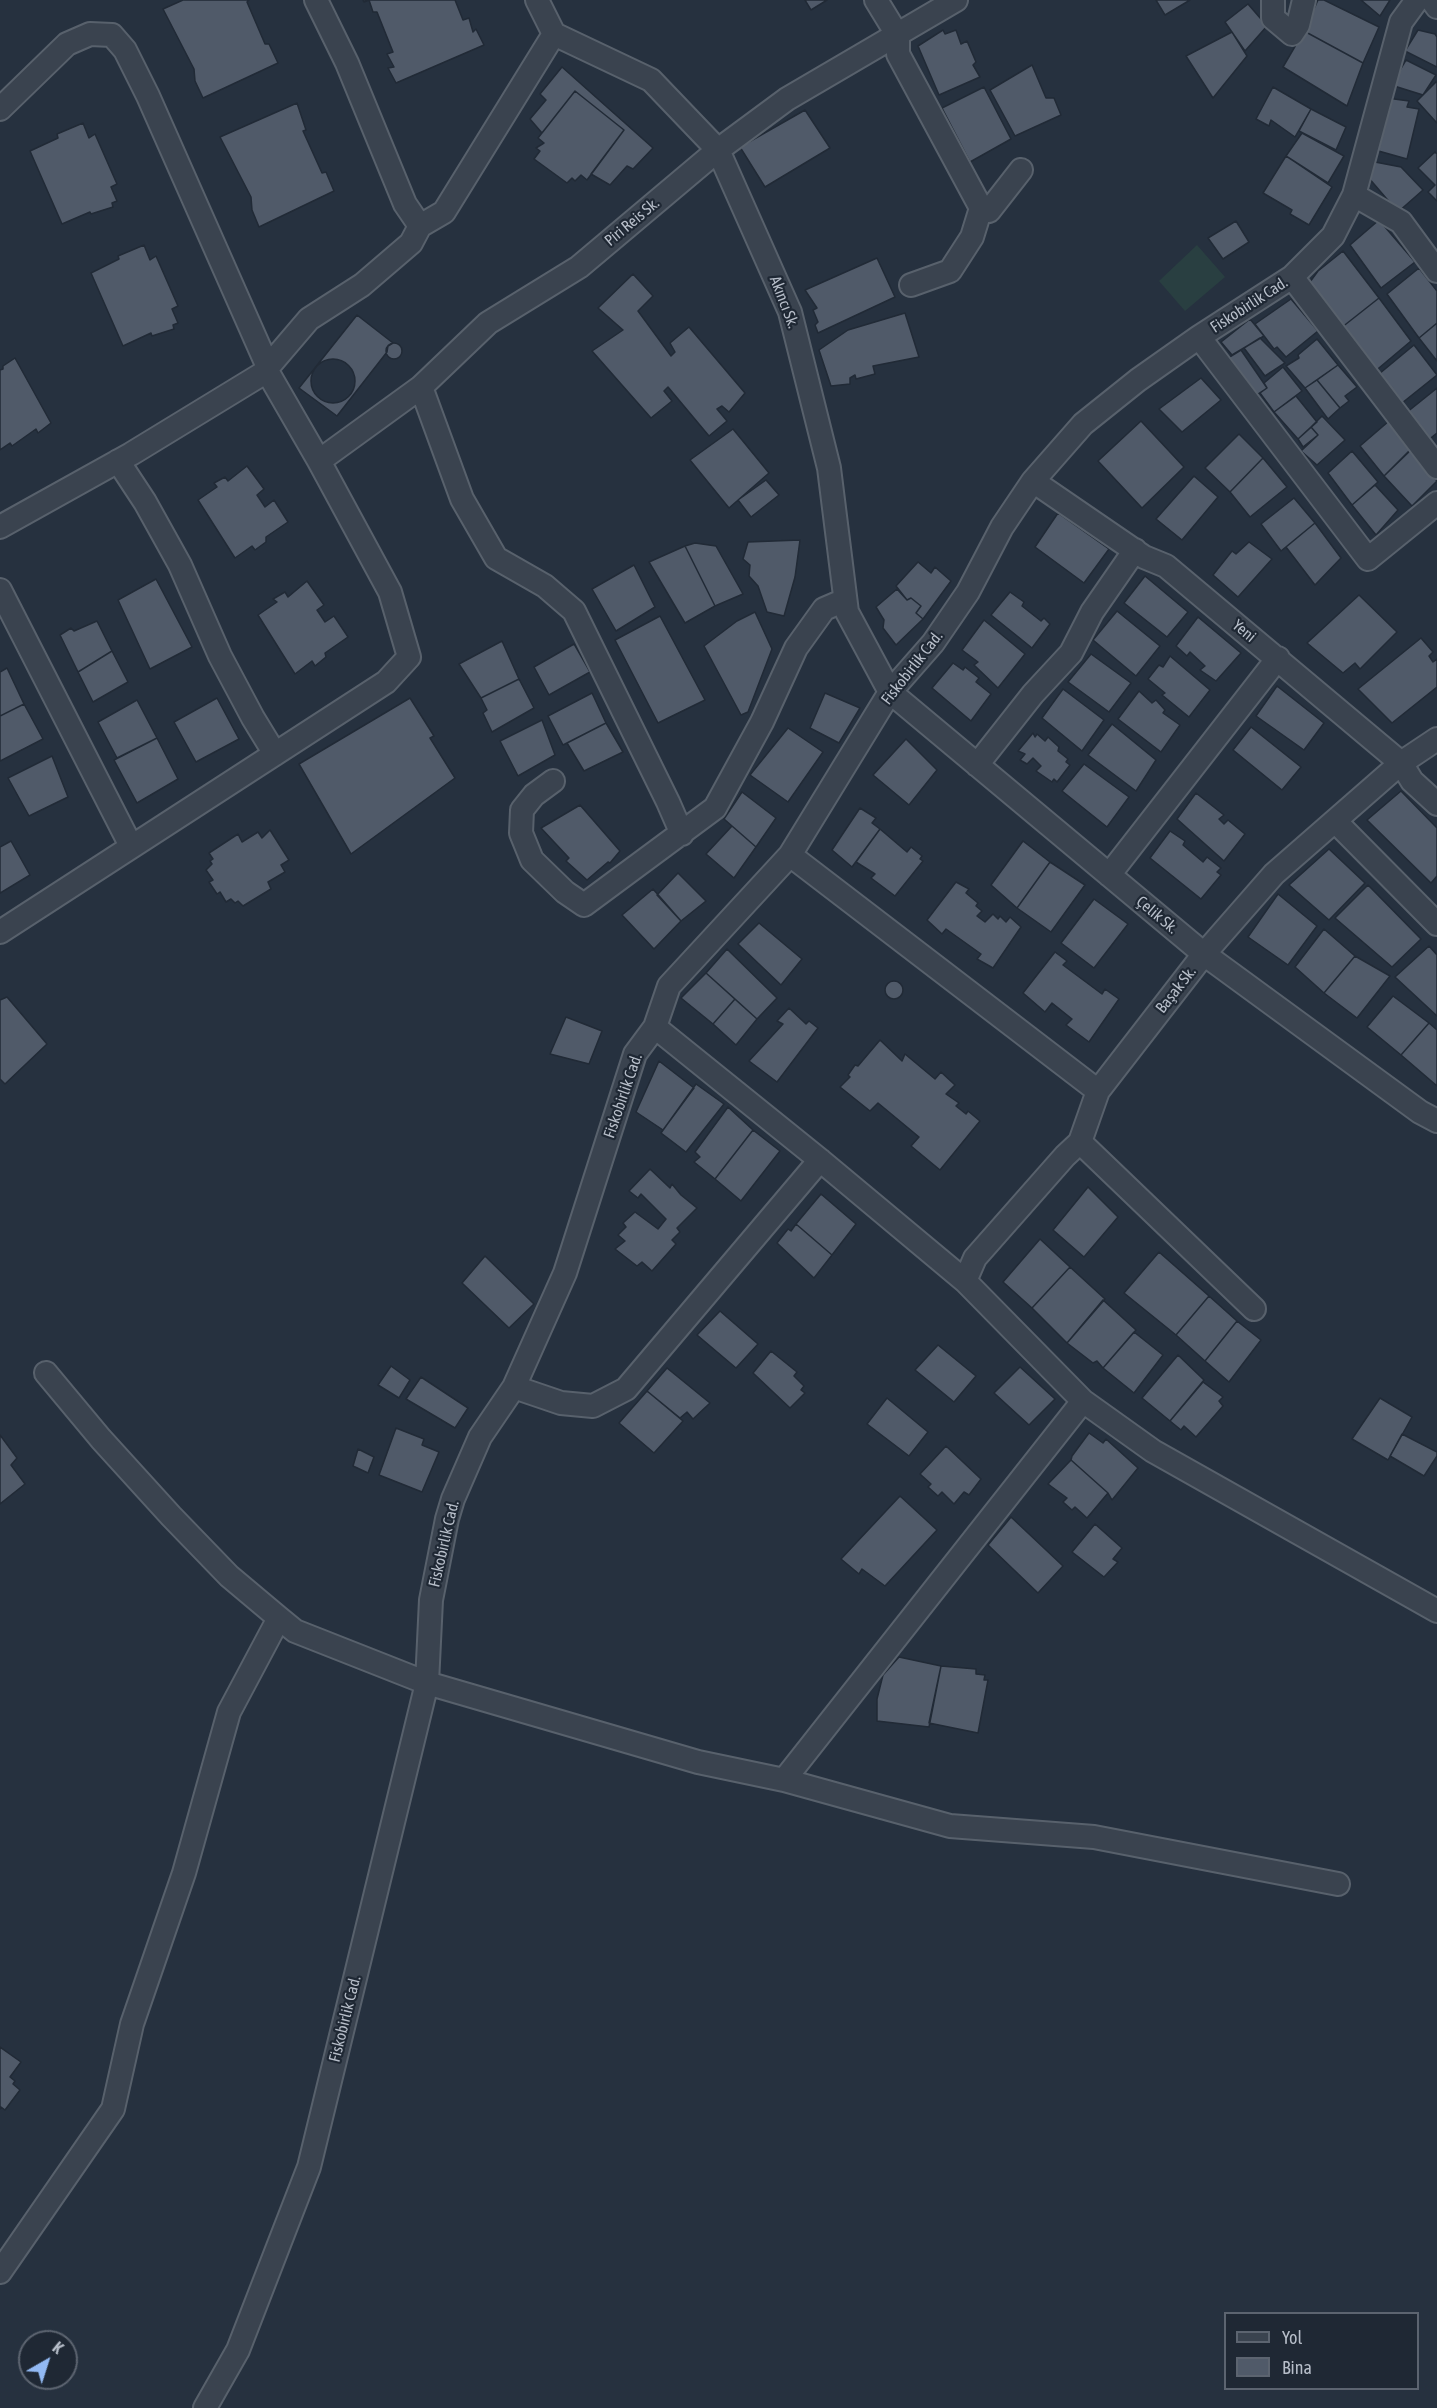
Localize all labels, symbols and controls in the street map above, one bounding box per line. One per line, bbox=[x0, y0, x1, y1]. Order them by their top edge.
street label: Piri Reis Sk. bbox=[601, 194, 663, 250]
street label: Akıncı Sk. bbox=[765, 273, 803, 331]
street label: Fiskobirlik Cad. bbox=[1207, 273, 1291, 337]
street label: Yeni bbox=[1228, 616, 1260, 646]
street label: Fiskobirlik Cad. bbox=[877, 627, 947, 709]
street label: Çelik Sk. bbox=[1132, 892, 1182, 938]
street label: Başak Sk. bbox=[1152, 963, 1200, 1017]
street label: Fiskobirlik Cad. bbox=[600, 1051, 646, 1141]
street label: Fiskobirlik Cad. bbox=[425, 1499, 463, 1589]
street label: Fiskobirlik Cad. bbox=[325, 1974, 365, 2064]
legend bbox=[1224, 2312, 1419, 2390]
text: Yol bbox=[1282, 2327, 1302, 2348]
north arrow bbox=[18, 2330, 78, 2390]
text: K bbox=[49, 2338, 67, 2357]
text: Bina bbox=[1282, 2357, 1312, 2378]

